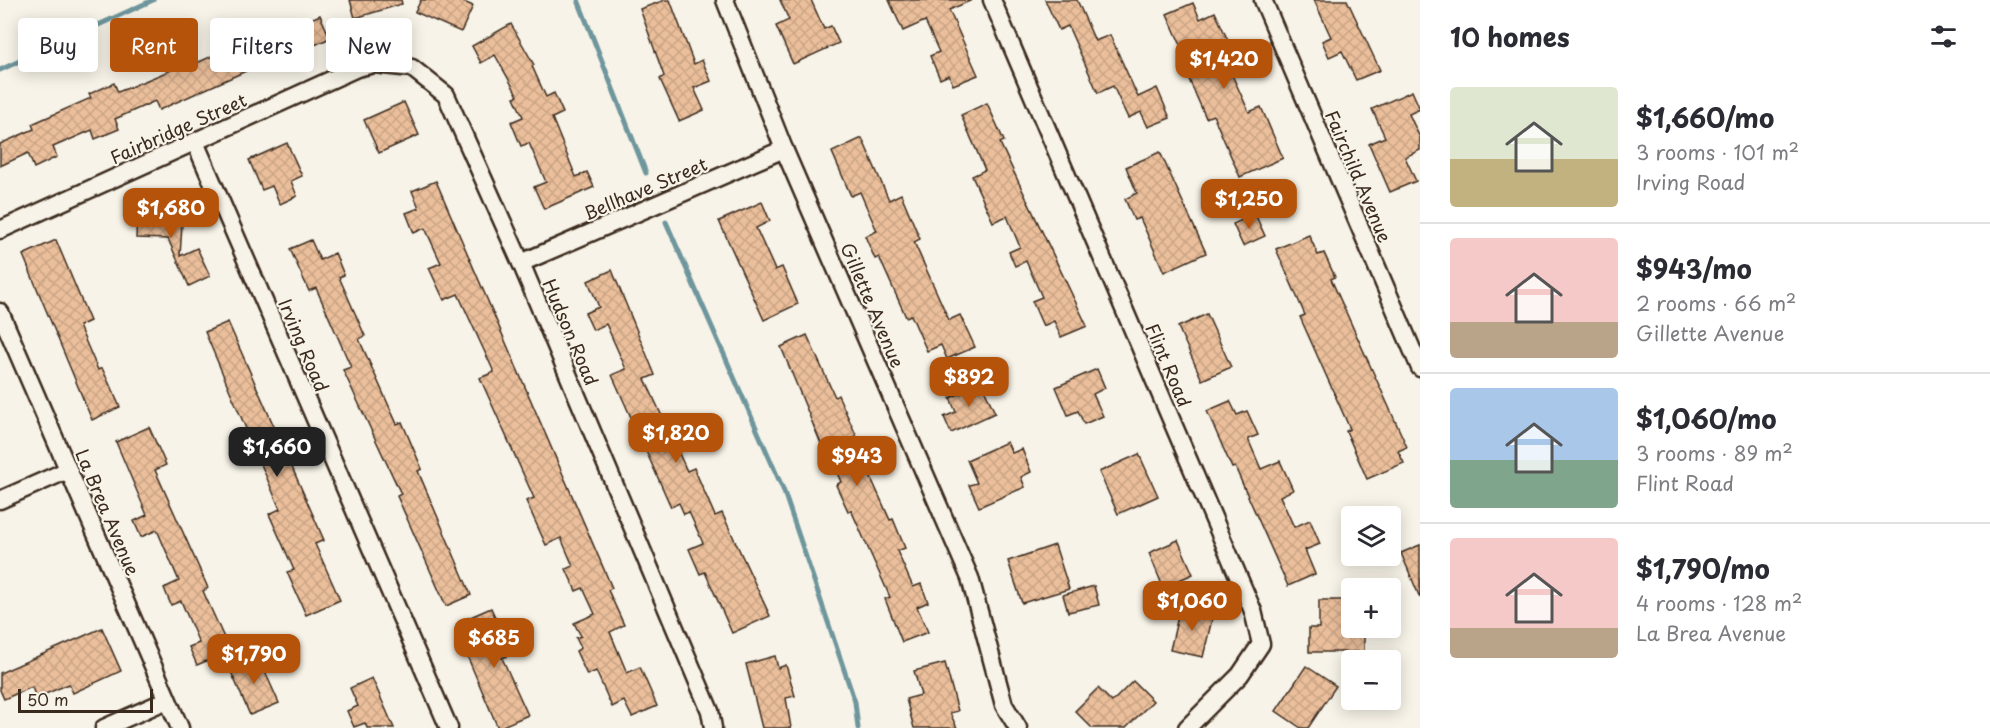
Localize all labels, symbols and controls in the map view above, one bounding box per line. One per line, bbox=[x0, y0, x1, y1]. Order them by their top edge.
text: 10 homes bbox=[1450, 17, 1570, 56]
chip: Buy bbox=[18, 18, 98, 72]
chip: Rent bbox=[110, 18, 198, 72]
chip: Filters bbox=[210, 18, 314, 72]
chip: New bbox=[326, 18, 412, 72]
icon: filters bbox=[1927, 20, 1960, 53]
pin: $1,420 bbox=[1175, 39, 1273, 90]
text: $1,420 bbox=[1189, 43, 1259, 73]
street label: Fairbridge Street bbox=[105, 86, 251, 170]
text: $1,660/mo bbox=[1636, 98, 1774, 137]
street label: Fairchild Avenue bbox=[1319, 106, 1399, 246]
icon: home bbox=[1498, 111, 1570, 183]
text: 3 rooms · 101 m² bbox=[1636, 137, 1799, 167]
street label: Bellhave Street bbox=[579, 150, 711, 226]
text: Irving Road bbox=[1636, 167, 1745, 197]
pin: $1,250 bbox=[1200, 179, 1298, 230]
text: $1,250 bbox=[1215, 183, 1283, 213]
pin: $1,680 bbox=[122, 188, 220, 239]
text: $1,680 bbox=[137, 192, 205, 222]
street label: Gillette Avenue bbox=[834, 238, 912, 372]
text: $943/mo bbox=[1636, 249, 1752, 288]
icon: home bbox=[1498, 262, 1570, 334]
street label: Hudson Road bbox=[536, 275, 606, 389]
text: 2 rooms · 66 m² bbox=[1636, 288, 1796, 318]
street label: Irving Road bbox=[272, 294, 336, 396]
text: Gillette Avenue bbox=[1636, 318, 1784, 348]
street label: Flint Road bbox=[1139, 319, 1199, 411]
pin: $892 bbox=[933, 357, 1005, 408]
text: $892 bbox=[944, 361, 994, 391]
text: $1,060/mo bbox=[1636, 399, 1776, 438]
icon: home bbox=[1498, 412, 1570, 484]
pin: $1,820 bbox=[627, 413, 725, 464]
text: $1,820 bbox=[642, 417, 710, 447]
pin: $1,660 bbox=[228, 427, 326, 478]
text: $1,660 bbox=[243, 431, 311, 461]
pin: $943 bbox=[821, 436, 893, 487]
text: 3 rooms · 89 m² bbox=[1636, 438, 1793, 468]
text: $943 bbox=[831, 440, 883, 470]
street label: La Brea Avenue bbox=[69, 445, 147, 580]
text: Flint Road bbox=[1636, 468, 1734, 498]
map controls bbox=[1341, 506, 1401, 710]
button: layers bbox=[1341, 506, 1401, 566]
text: $1,790/mo bbox=[1636, 549, 1770, 588]
icon: home bbox=[1498, 562, 1570, 634]
button: + bbox=[1341, 578, 1401, 638]
pin: $1,060 bbox=[1143, 581, 1241, 632]
text: $1,060 bbox=[1157, 585, 1227, 615]
text: 4 rooms · 128 m² bbox=[1636, 588, 1802, 618]
pin: $685 bbox=[458, 618, 530, 669]
text: La Brea Avenue bbox=[1636, 618, 1786, 648]
text: $685 bbox=[468, 622, 520, 652]
pin: $1,790 bbox=[205, 634, 303, 685]
text: $1,790 bbox=[221, 638, 287, 668]
button: − bbox=[1341, 650, 1401, 710]
scale bar bbox=[18, 686, 153, 714]
text: 50 m bbox=[27, 687, 68, 711]

